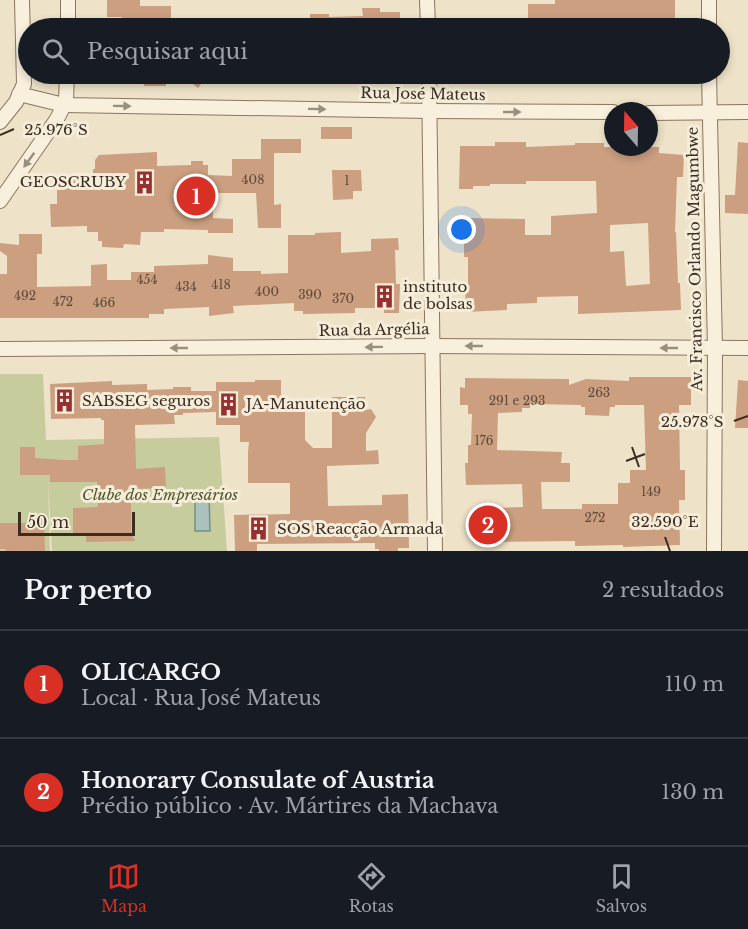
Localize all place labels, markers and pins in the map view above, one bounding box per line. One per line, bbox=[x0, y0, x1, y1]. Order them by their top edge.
building icon: GEOSCRUBY bbox=[131, 169, 157, 195]
place label: GEOSCRUBY bbox=[20, 172, 127, 191]
pin: 1 bbox=[176, 174, 216, 218]
place label: instituto de bolsas bbox=[403, 277, 473, 313]
building icon: instituto de bolsas bbox=[372, 283, 398, 309]
building icon: SABSEG seguros bbox=[51, 388, 77, 414]
place label: SABSEG seguros bbox=[82, 391, 210, 410]
building icon: JA-Manutenção bbox=[215, 391, 241, 417]
place label: JA-Manutenção bbox=[244, 394, 366, 413]
pin: 2 bbox=[468, 502, 508, 548]
building icon: SOS Reacção Armada bbox=[246, 516, 272, 542]
place label: SOS Reacção Armada bbox=[277, 519, 444, 538]

